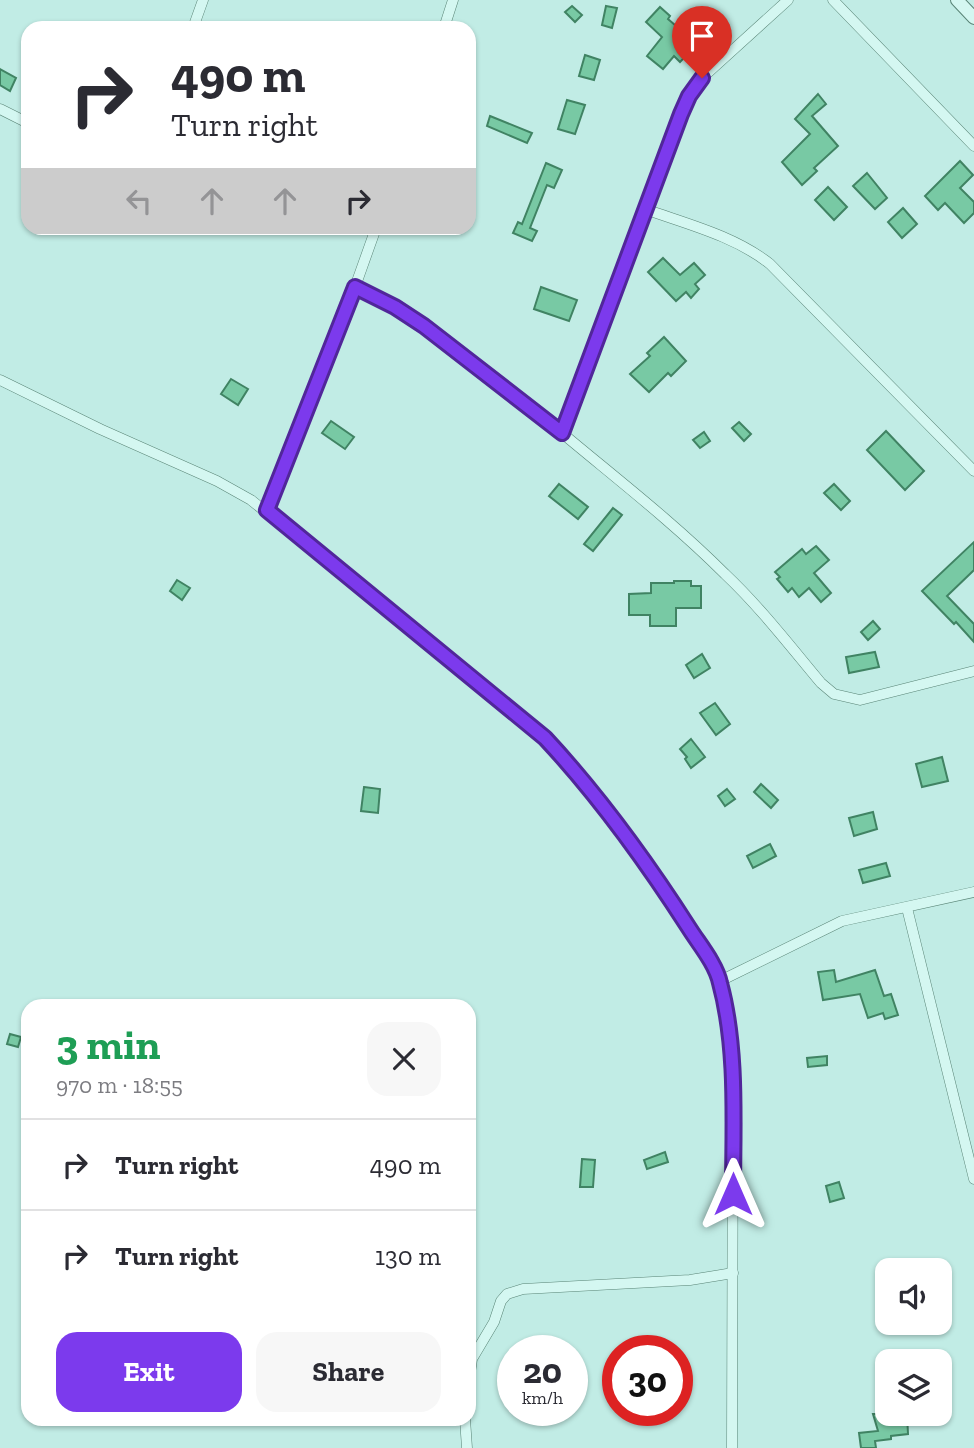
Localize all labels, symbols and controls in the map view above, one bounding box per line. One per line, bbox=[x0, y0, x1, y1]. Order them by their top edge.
pin bbox=[672, 6, 732, 78]
icon: arrive bbox=[683, 17, 721, 55]
text: 490 m bbox=[171, 46, 305, 105]
icon: right bbox=[56, 49, 147, 140]
text: Turn right bbox=[171, 106, 318, 144]
icon: left bbox=[120, 182, 158, 220]
icon: ahead bbox=[193, 182, 231, 220]
icon: ahead bbox=[266, 182, 304, 220]
icon: right bbox=[339, 182, 377, 220]
text: 3 min bbox=[56, 1019, 161, 1070]
button: close bbox=[367, 1022, 441, 1096]
text: 970 m · 18:55 bbox=[56, 1071, 183, 1099]
icon: right bbox=[56, 1146, 94, 1184]
text: Turn right bbox=[115, 1149, 238, 1181]
text: 490 m bbox=[370, 1149, 441, 1181]
position arrow bbox=[696, 1157, 770, 1231]
icon: right bbox=[56, 1237, 94, 1275]
text: Turn right bbox=[115, 1240, 238, 1272]
text: 130 m bbox=[375, 1240, 441, 1272]
map controls bbox=[875, 1258, 952, 1426]
button: sound bbox=[875, 1258, 952, 1335]
button: Exit bbox=[56, 1332, 242, 1412]
button: Share bbox=[256, 1332, 441, 1412]
speed limit sign: 30 bbox=[602, 1335, 693, 1426]
button: layers bbox=[875, 1349, 952, 1426]
text: 20 bbox=[523, 1350, 562, 1392]
text: km/h bbox=[522, 1387, 563, 1409]

